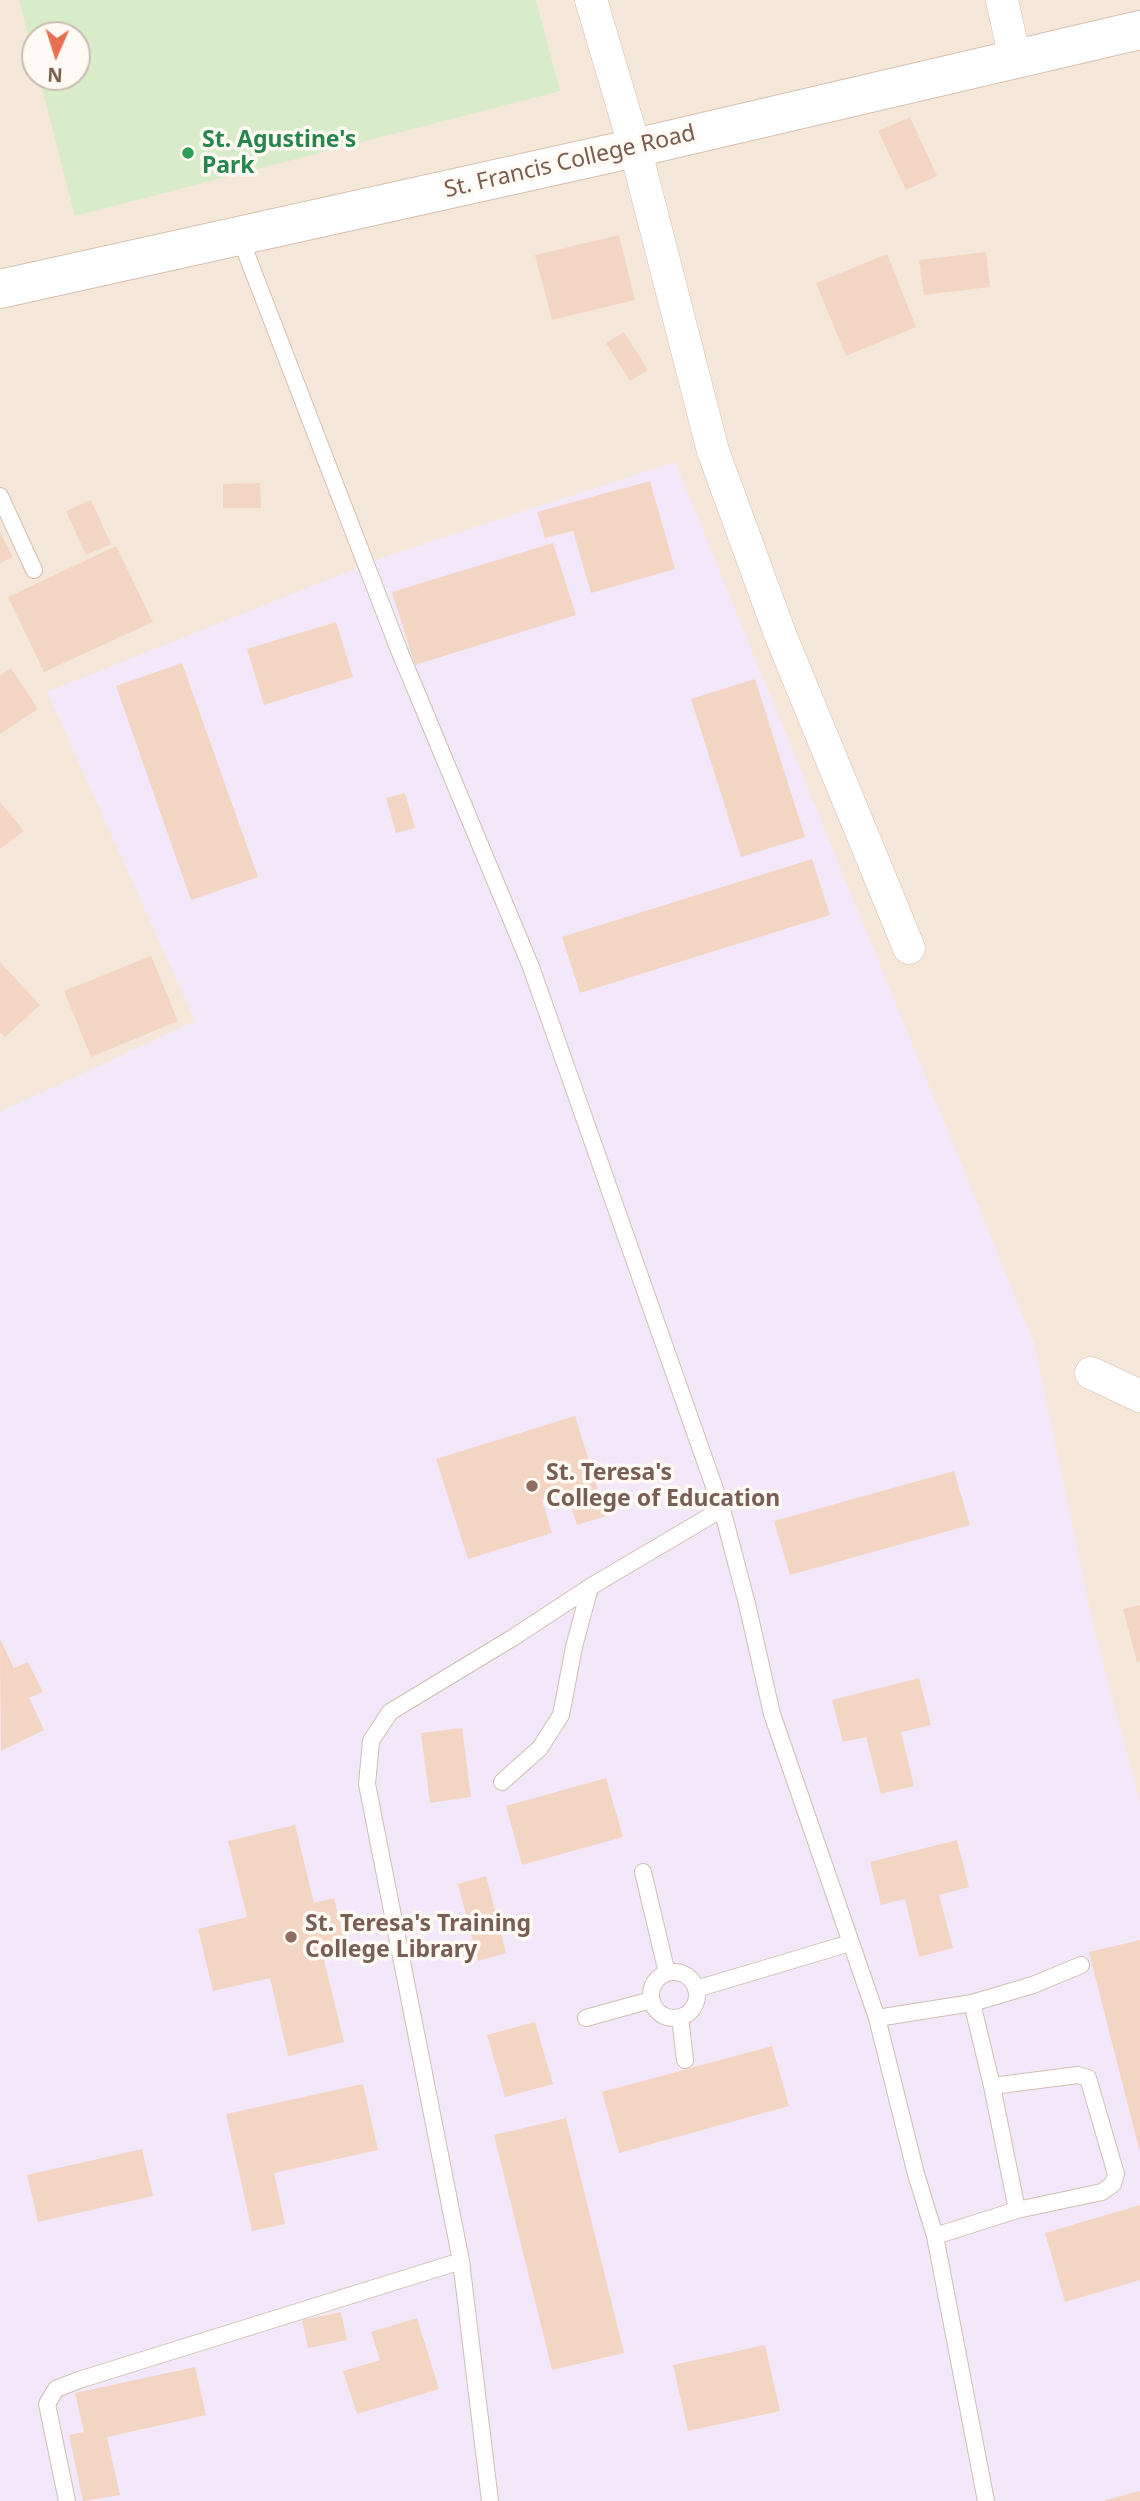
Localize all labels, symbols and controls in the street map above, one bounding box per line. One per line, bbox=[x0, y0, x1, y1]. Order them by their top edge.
north arrow bbox=[21, 21, 91, 91]
text: N bbox=[47, 62, 63, 88]
street label: St. Francis College Road bbox=[442, 120, 698, 204]
place label: St. Agustine's Park bbox=[202, 126, 356, 180]
marker: St. Agustine's Park bbox=[180, 145, 196, 161]
place label: St. Teresa's College of Education bbox=[546, 1459, 780, 1513]
marker: St. Teresa's College of Education bbox=[524, 1478, 540, 1494]
place label: St. Teresa's Training College Library bbox=[305, 1910, 531, 1964]
marker: St. Teresa's Training College Library bbox=[283, 1929, 299, 1945]

